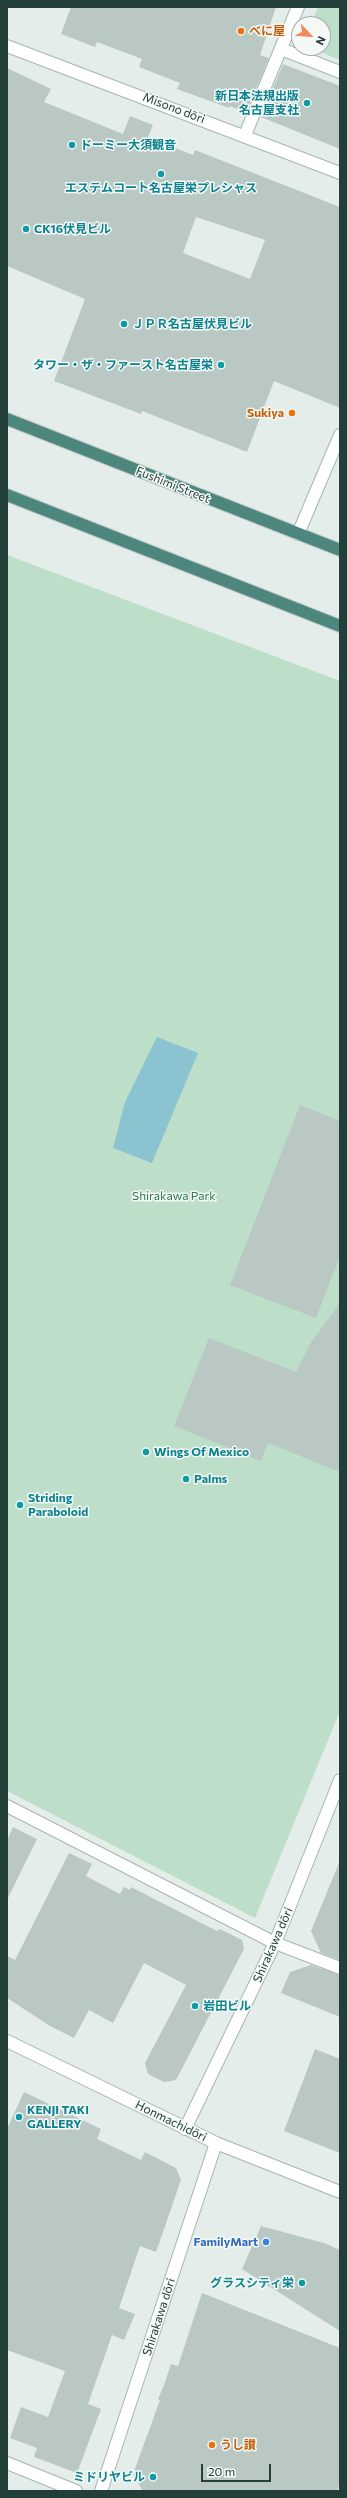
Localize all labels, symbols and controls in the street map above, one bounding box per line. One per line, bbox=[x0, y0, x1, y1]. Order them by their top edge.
north arrow bbox=[291, 16, 331, 56]
place label: べに屋 bbox=[249, 24, 285, 38]
marker: べに屋 bbox=[236, 26, 246, 36]
text: N bbox=[314, 34, 329, 48]
place label: 新日本法規出版 名古屋支社 bbox=[215, 89, 299, 117]
street label: Misono dōri bbox=[141, 90, 207, 126]
marker: 新日本法規出版 名古屋支社 bbox=[302, 98, 312, 108]
place label: ドーミー大須観音 bbox=[80, 138, 176, 152]
marker: ドーミー大須観音 bbox=[67, 140, 77, 150]
marker: エステムコート名古屋栄プレシャス bbox=[156, 169, 166, 179]
place label: エステムコート名古屋栄プレシャス bbox=[65, 181, 257, 195]
place label: CK16伏見ビル bbox=[34, 222, 111, 236]
marker: CK16伏見ビル bbox=[21, 224, 31, 234]
place label: ＪＰＲ名古屋伏見ビル bbox=[132, 317, 252, 331]
marker: ＪＰＲ名古屋伏見ビル bbox=[119, 319, 129, 329]
place label: タワー・ザ・ファースト名古屋栄 bbox=[33, 358, 213, 372]
marker: タワー・ザ・ファースト名古屋栄 bbox=[216, 360, 226, 370]
place label: Sukiya bbox=[247, 406, 284, 420]
marker: Sukiya bbox=[287, 408, 297, 418]
street label: Fushimi Street bbox=[134, 464, 212, 506]
park label: Shirakawa Park bbox=[132, 1189, 216, 1203]
place label: Wings Of Mexico bbox=[154, 1445, 249, 1459]
marker: Wings Of Mexico bbox=[141, 1447, 151, 1457]
place label: Palms bbox=[194, 1472, 227, 1486]
marker: Palms bbox=[181, 1474, 191, 1484]
place label: Striding Paraboloid bbox=[28, 1491, 88, 1519]
marker: Striding Paraboloid bbox=[15, 1500, 25, 1510]
street label: Shirakawa dōri bbox=[250, 1905, 296, 1985]
place label: 岩田ビル bbox=[203, 1999, 251, 2013]
marker: 岩田ビル bbox=[190, 2001, 200, 2011]
street label: Honmachidōri bbox=[133, 2098, 209, 2144]
place label: KENJI TAKI GALLERY bbox=[27, 2103, 89, 2131]
marker: KENJI TAKI GALLERY bbox=[14, 2112, 24, 2122]
place label: FamilyMart bbox=[194, 2235, 258, 2249]
marker: FamilyMart bbox=[261, 2237, 271, 2247]
street label: Shirakawa dōri bbox=[140, 2276, 178, 2358]
place label: グラスシティ栄 bbox=[210, 2276, 294, 2290]
marker: グラスシティ栄 bbox=[297, 2278, 307, 2288]
place label: うし讃 bbox=[220, 2438, 256, 2452]
marker: うし讃 bbox=[207, 2440, 217, 2450]
scale bar bbox=[203, 2456, 273, 2482]
text: 20 m bbox=[208, 2464, 235, 2478]
place label: ミドリヤビル bbox=[73, 2470, 145, 2484]
marker: ミドリヤビル bbox=[148, 2472, 158, 2482]

